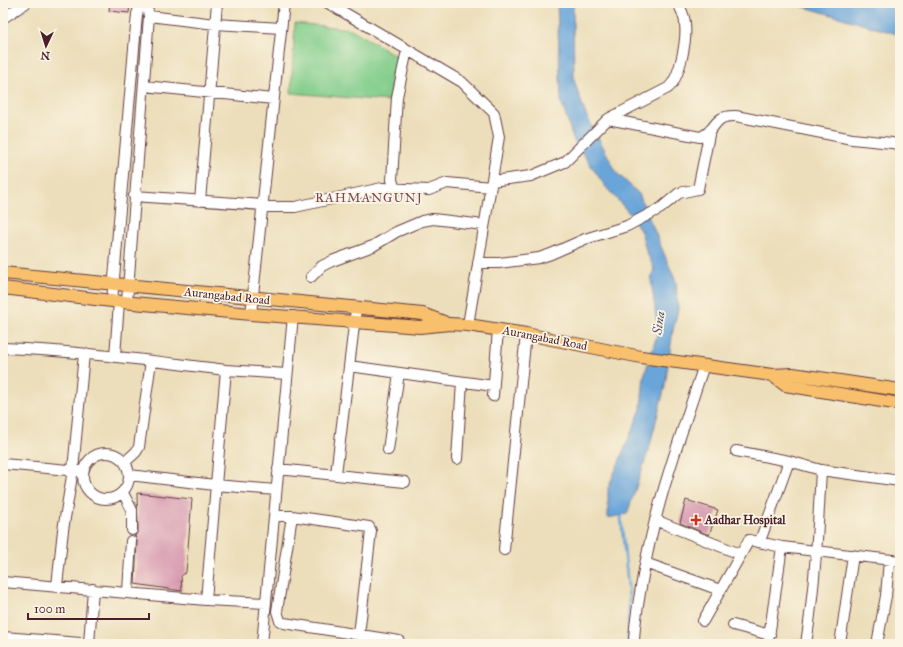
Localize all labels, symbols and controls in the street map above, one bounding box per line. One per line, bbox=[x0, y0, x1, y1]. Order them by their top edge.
north arrow bbox=[26, 26, 66, 66]
text: N bbox=[40, 49, 50, 62]
district label: RAHMANGUNJ bbox=[315, 190, 423, 206]
street label: Aurangabad Road bbox=[182, 284, 271, 308]
water label: Sina bbox=[649, 310, 669, 337]
street label: Aurangabad Road bbox=[500, 323, 589, 354]
place label: Aadhar Hospital bbox=[704, 513, 786, 528]
marker: Aadhar Hospital bbox=[690, 514, 702, 526]
scale bar bbox=[28, 595, 149, 621]
text: 100 m bbox=[34, 602, 65, 616]

